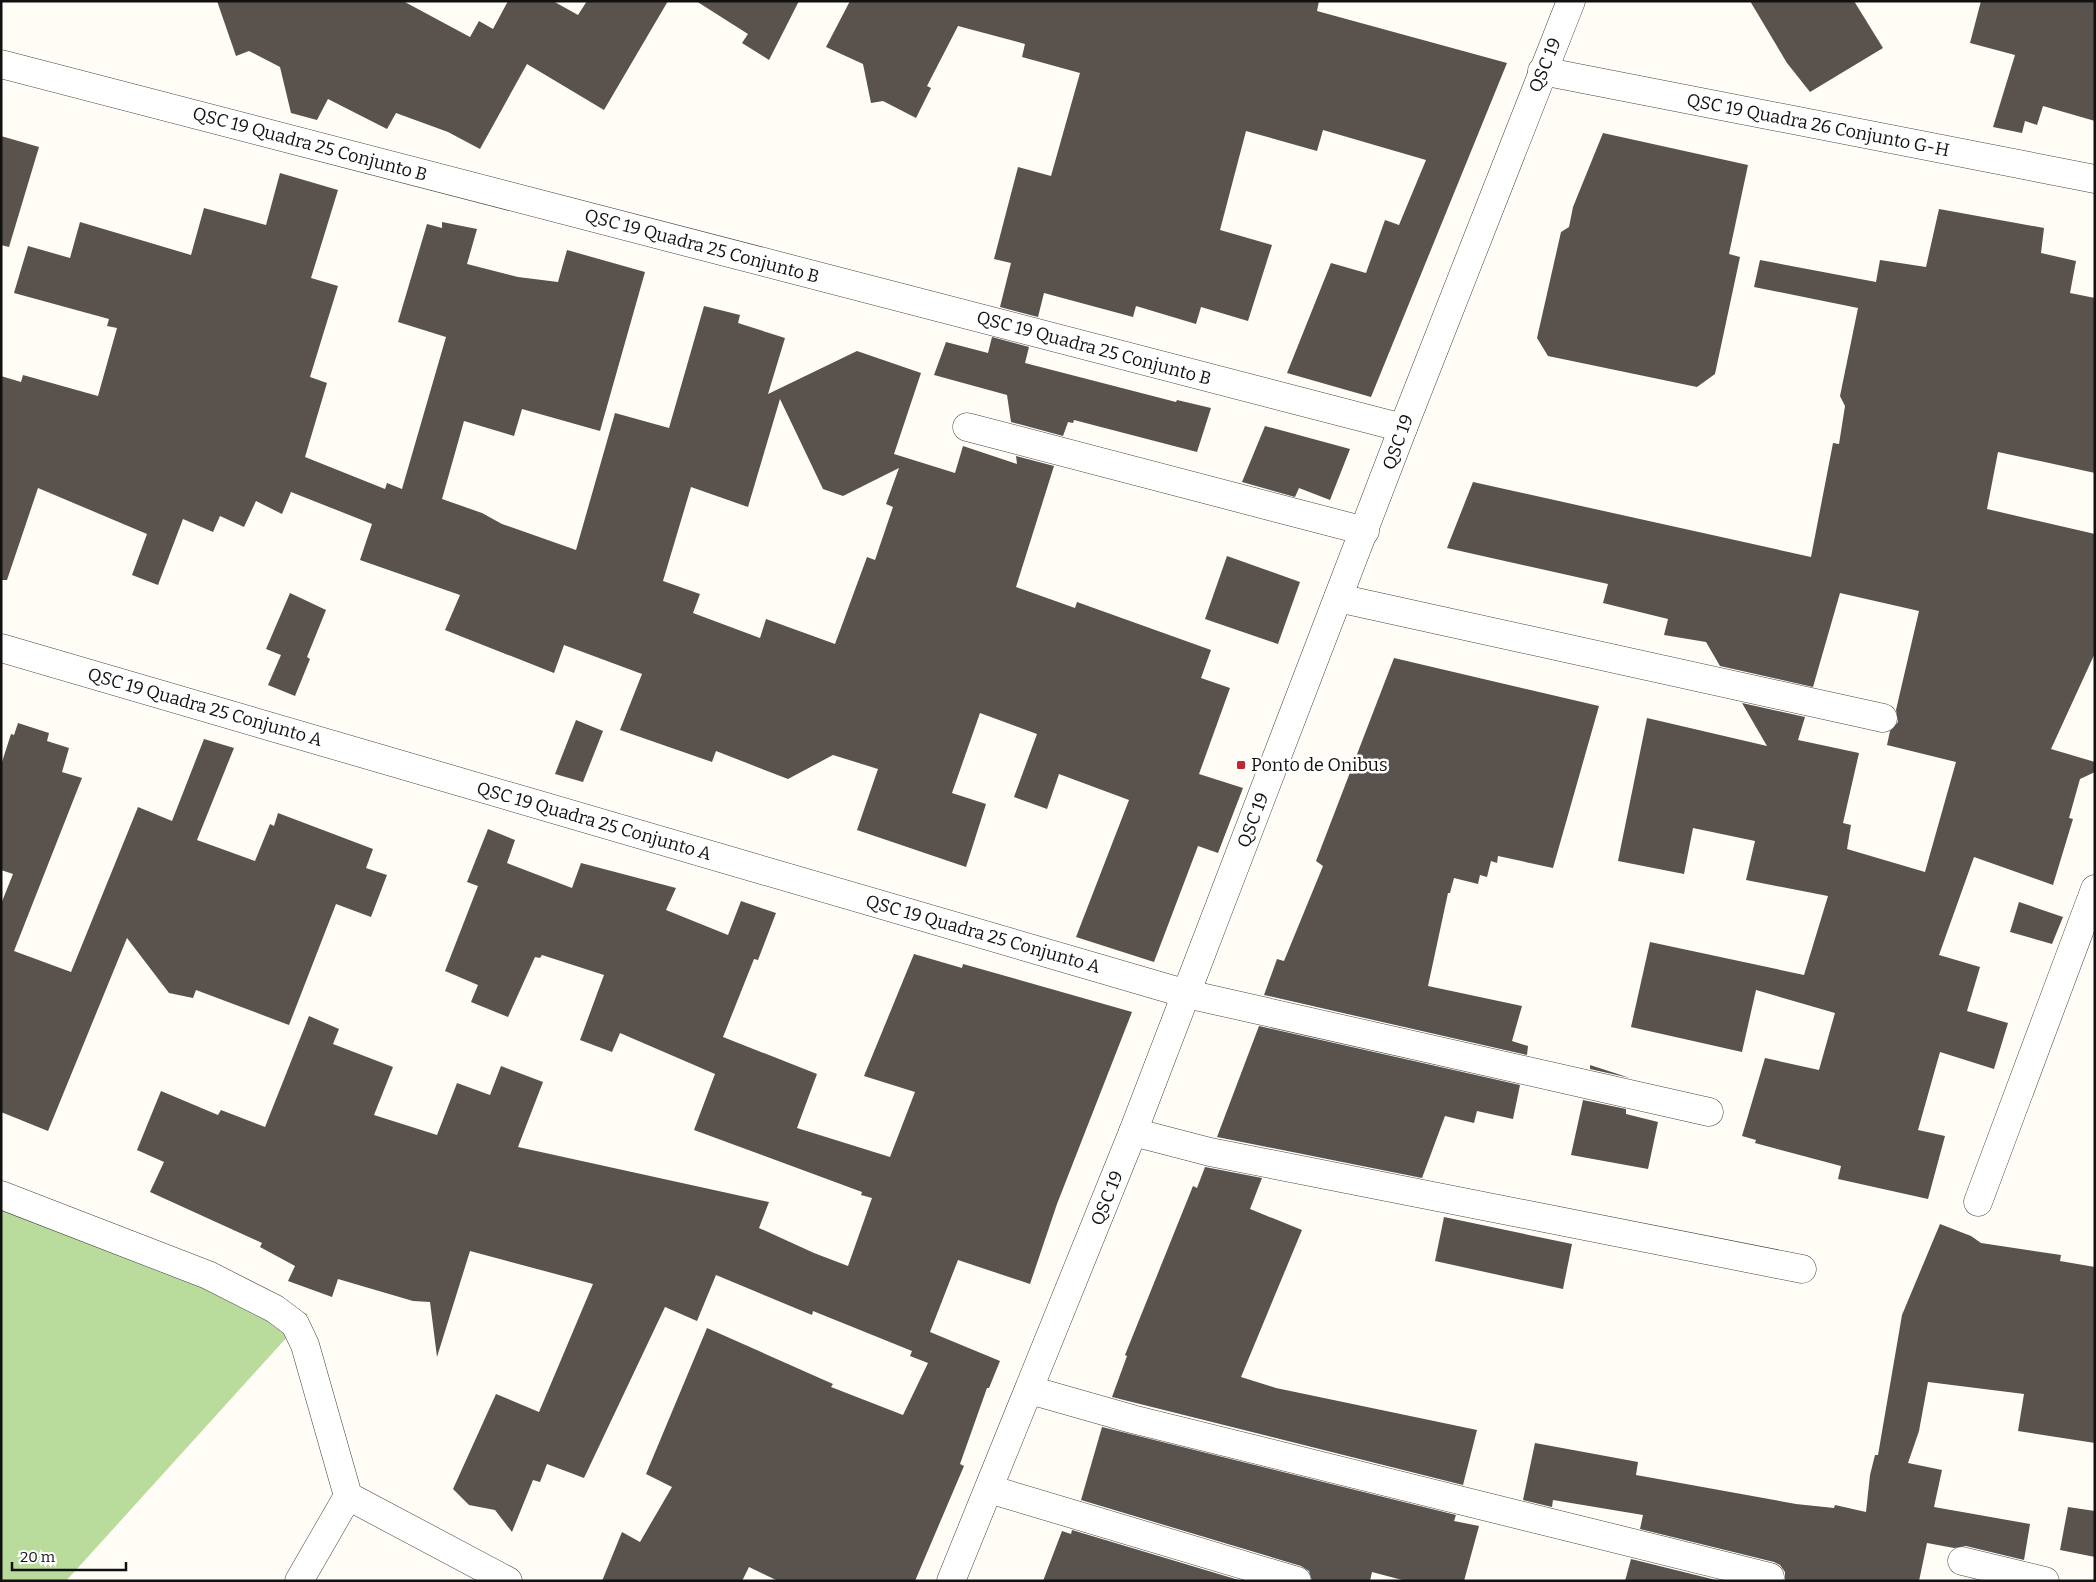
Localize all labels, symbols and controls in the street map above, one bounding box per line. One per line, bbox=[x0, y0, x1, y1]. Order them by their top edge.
street label: QSC 19 bbox=[1524, 34, 1566, 96]
street label: QSC 19 Quadra 26 Conjunto G-H bbox=[1685, 89, 1951, 161]
street label: QSC 19 Quadra 25 Conjunto B bbox=[190, 102, 430, 186]
street label: QSC 19 Quadra 25 Conjunto B bbox=[582, 204, 822, 288]
street label: QSC 19 Quadra 25 Conjunto B bbox=[974, 306, 1214, 390]
street label: QSC 19 bbox=[1378, 411, 1418, 473]
street label: QSC 19 Quadra 25 Conjunto A bbox=[85, 663, 325, 751]
place label: Ponto de Onibus bbox=[1251, 754, 1388, 776]
marker: Ponto de Onibus bbox=[1235, 759, 1247, 771]
street label: QSC 19 Quadra 25 Conjunto A bbox=[474, 777, 714, 865]
street label: QSC 19 bbox=[1232, 789, 1274, 851]
street label: QSC 19 Quadra 25 Conjunto A bbox=[863, 890, 1103, 978]
street label: QSC 19 bbox=[1086, 1167, 1128, 1229]
scale bar bbox=[12, 1540, 126, 1572]
text: 20 m bbox=[20, 1548, 56, 1566]

